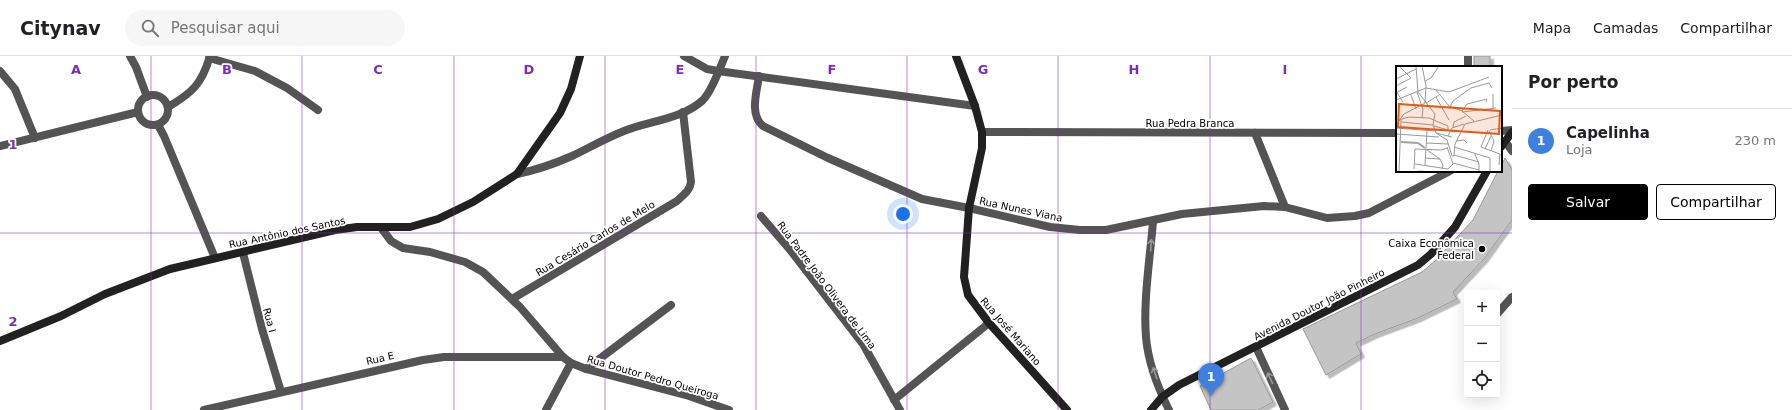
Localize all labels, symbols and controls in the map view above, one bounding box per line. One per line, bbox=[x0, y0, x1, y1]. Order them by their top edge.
search box bbox=[125, 10, 405, 46]
text: Citynav bbox=[20, 17, 101, 39]
icon: search bbox=[139, 17, 161, 39]
text: Pesquisar aqui bbox=[171, 19, 280, 37]
text: Mapa bbox=[1533, 20, 1571, 36]
text: Camadas bbox=[1593, 20, 1658, 36]
text: Compartilhar bbox=[1680, 20, 1772, 36]
text: A bbox=[71, 62, 81, 77]
text: B bbox=[222, 62, 232, 77]
text: C bbox=[373, 62, 383, 77]
text: D bbox=[524, 62, 535, 77]
text: E bbox=[676, 62, 684, 77]
text: F bbox=[828, 62, 836, 77]
text: G bbox=[978, 62, 988, 77]
text: H bbox=[1129, 62, 1139, 77]
text: I bbox=[1283, 62, 1287, 77]
inset map bbox=[1396, 66, 1502, 172]
text: Por perto bbox=[1528, 72, 1618, 92]
street label: Rua Pedra Branca bbox=[1146, 118, 1234, 129]
text: Capelinha bbox=[1566, 124, 1650, 142]
text: 1 bbox=[1536, 133, 1546, 148]
text: 230 m bbox=[1734, 133, 1776, 148]
text: 1 bbox=[8, 137, 18, 152]
text: Loja bbox=[1566, 142, 1593, 157]
button: Salvar bbox=[1528, 184, 1648, 220]
button: Compartilhar bbox=[1656, 184, 1776, 220]
street label: Rua Nunes Viana bbox=[978, 195, 1064, 224]
street label: Rua Cesário Carlos de Melo bbox=[534, 199, 657, 278]
your location bbox=[893, 204, 913, 224]
street label: Rua Antônio dos Santos bbox=[228, 215, 346, 250]
street label: Rua Padre João Olivera de Lima bbox=[775, 219, 878, 351]
place label: Caixa Econômica Federal bbox=[1388, 238, 1474, 261]
one-way arrow bbox=[1148, 239, 1155, 252]
marker: Caixa Econômica Federal bbox=[1477, 244, 1487, 254]
street label: Avenida Doutor João Pinheiro bbox=[1252, 267, 1386, 342]
map controls bbox=[1464, 290, 1500, 398]
button: + bbox=[1464, 290, 1500, 326]
street label: Rua José Mariano bbox=[978, 295, 1043, 367]
street label: Rua I bbox=[261, 307, 278, 334]
text: 2 bbox=[8, 314, 18, 329]
button: − bbox=[1464, 326, 1500, 362]
street label: Rua E bbox=[365, 350, 395, 367]
street label: Rua Doutor Pedro Queiroga bbox=[586, 353, 720, 402]
button: locate bbox=[1464, 362, 1500, 398]
pin: 1 bbox=[1198, 363, 1224, 396]
one-way arrow bbox=[1151, 367, 1158, 380]
one-way arrow bbox=[1266, 373, 1273, 385]

